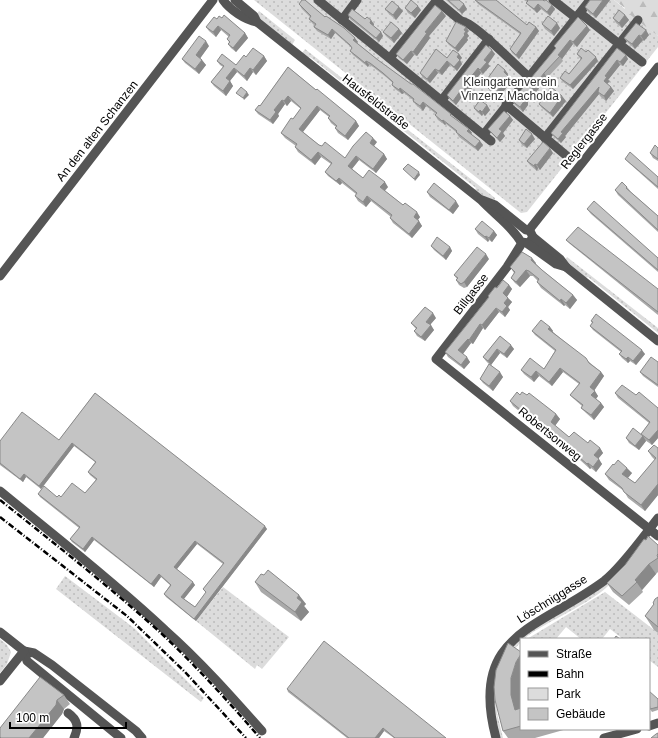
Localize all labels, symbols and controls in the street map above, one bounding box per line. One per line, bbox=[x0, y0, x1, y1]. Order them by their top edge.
street label: Hausfeldstraße bbox=[340, 71, 413, 133]
park label: Kleingartenverein Vinzenz Macholda bbox=[461, 75, 559, 103]
street label: An den alten Schanzen bbox=[53, 78, 141, 184]
street label: Reglergasse bbox=[558, 110, 610, 172]
street label: Billgasse bbox=[451, 271, 491, 317]
street label: Robertsonweg bbox=[516, 404, 584, 464]
street label: Löschniggasse bbox=[514, 572, 590, 626]
legend bbox=[520, 638, 650, 730]
text: Straße bbox=[556, 647, 592, 661]
text: Bahn bbox=[556, 667, 584, 681]
text: Park bbox=[556, 687, 582, 701]
scale bar bbox=[10, 704, 126, 730]
text: Gebäude bbox=[556, 707, 606, 721]
text: 100 m bbox=[16, 711, 49, 725]

